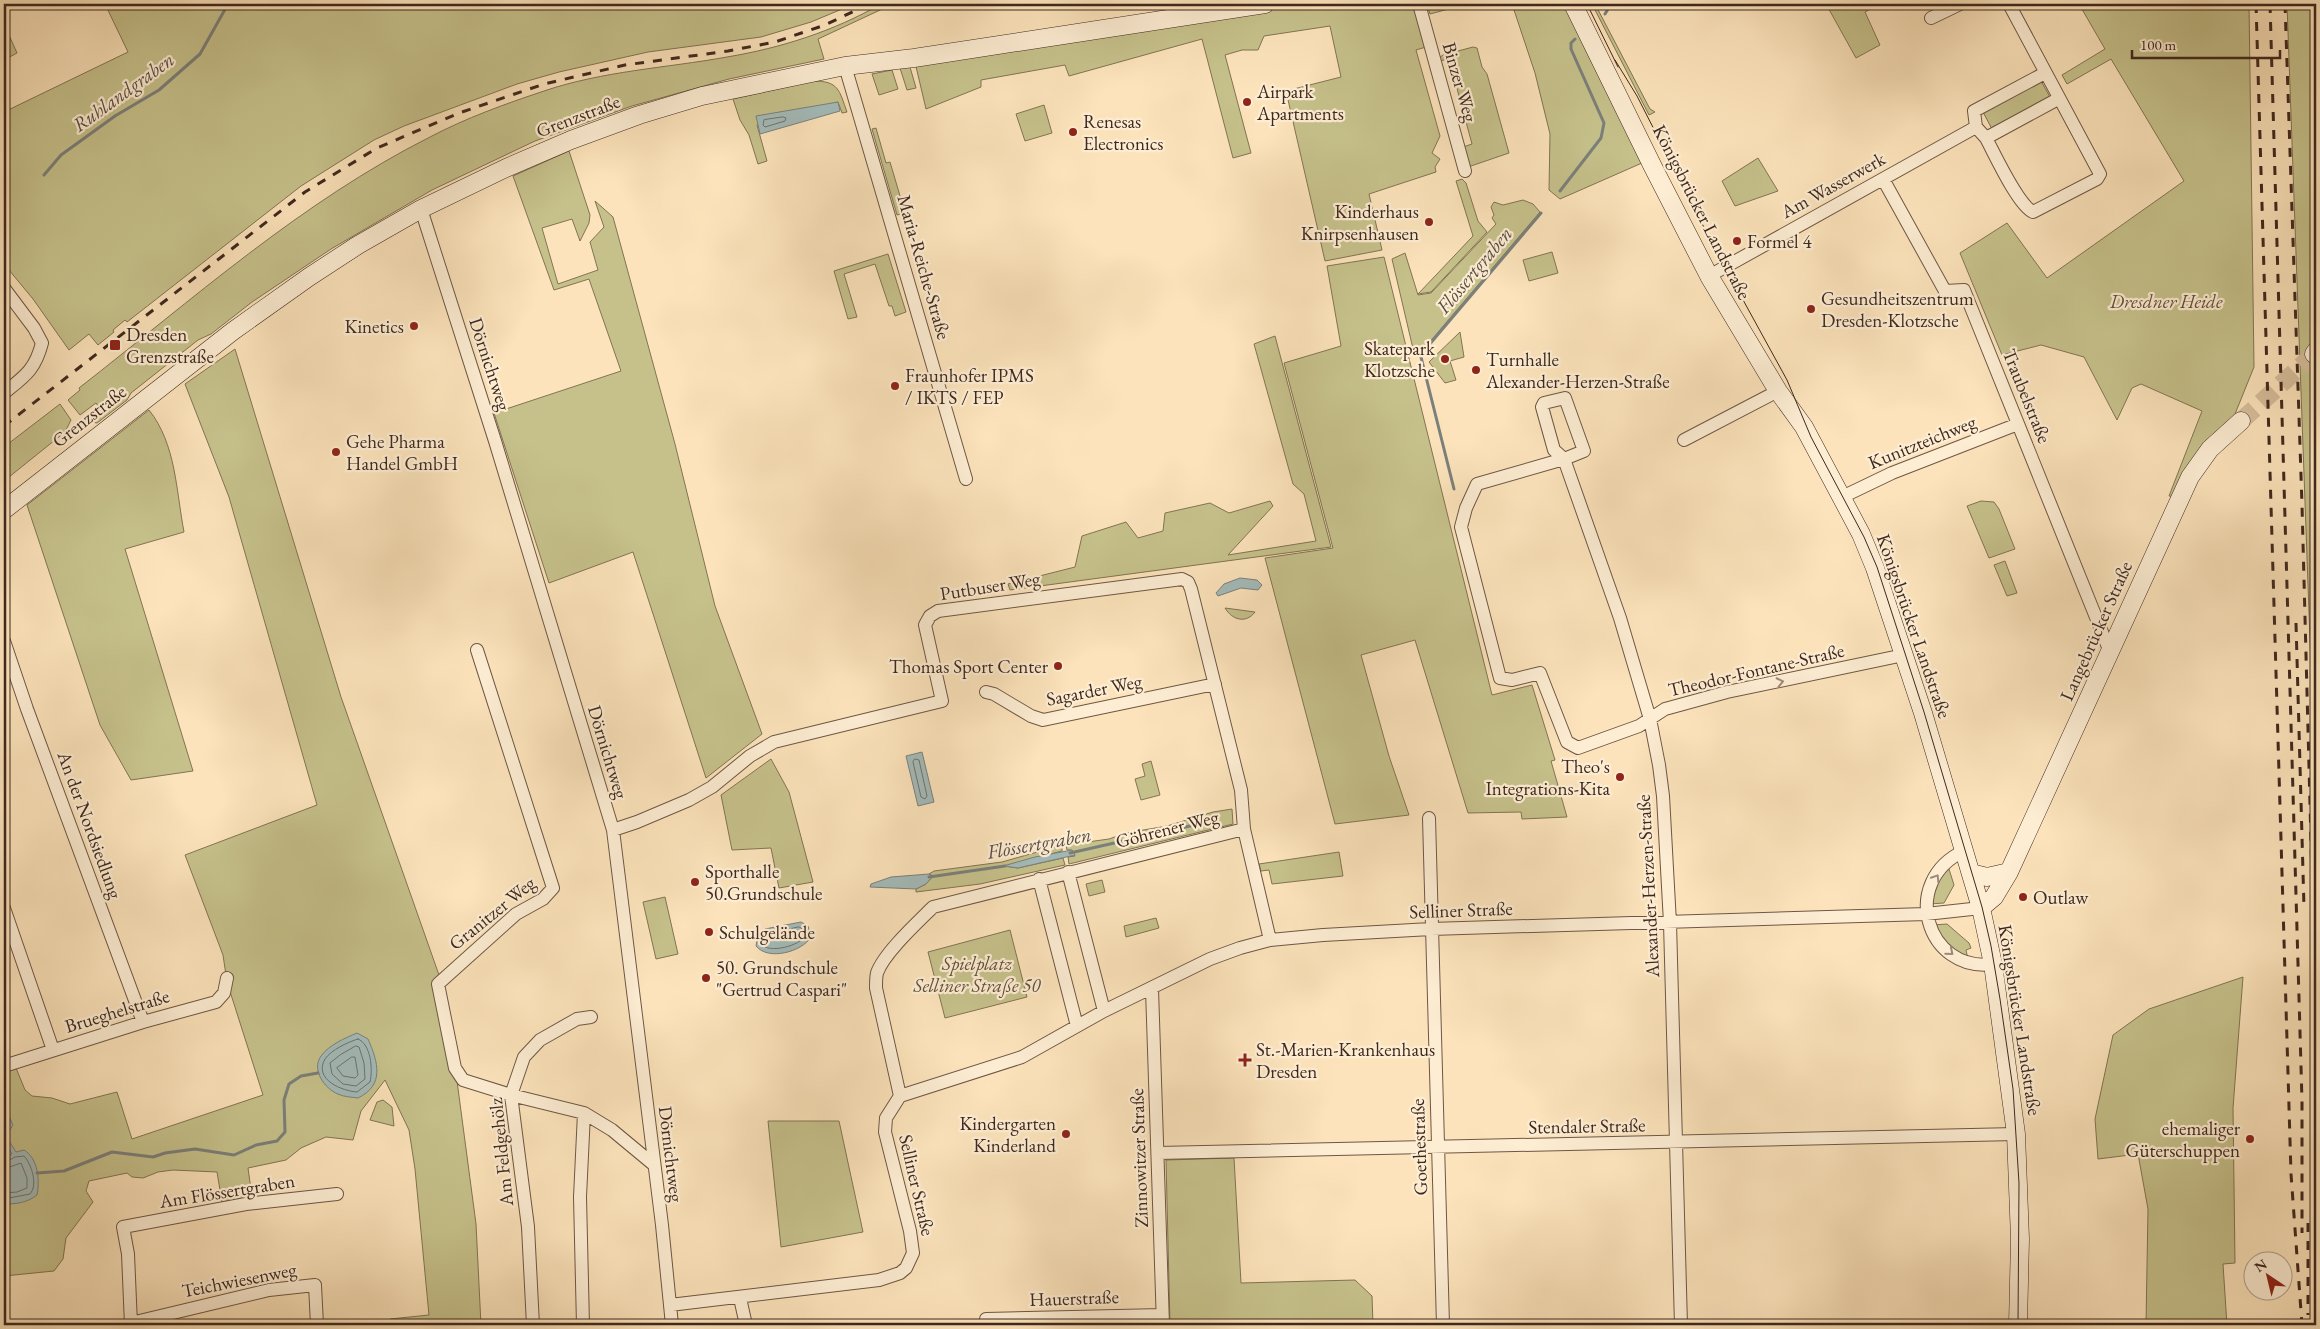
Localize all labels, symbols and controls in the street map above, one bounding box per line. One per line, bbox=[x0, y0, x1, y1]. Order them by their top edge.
scale bar bbox=[2132, 28, 2280, 60]
text: 100 m bbox=[2140, 35, 2177, 54]
street label: Binzer Weg bbox=[1437, 39, 1483, 125]
water label: Ruhlandgraben bbox=[67, 46, 179, 138]
place label: Airpark Apartments bbox=[1256, 79, 1344, 126]
street label: Grenzstraße bbox=[533, 89, 623, 143]
marker: Airpark Apartments bbox=[1241, 96, 1253, 108]
place label: Renesas Electronics bbox=[1083, 109, 1164, 156]
street label: Königsbrücker Landstraße bbox=[1647, 120, 1757, 304]
marker: Renesas Electronics bbox=[1067, 126, 1079, 138]
street label: Am Wasserwerk bbox=[1775, 145, 1891, 225]
street label: Maria-Reiche-Straße bbox=[891, 192, 957, 342]
place label: Kinderhaus Knirpsenhausen bbox=[1301, 199, 1419, 246]
marker: Kinderhaus Knirpsenhausen bbox=[1423, 216, 1435, 228]
water label: Flössertgraben bbox=[1429, 221, 1518, 320]
place label: Formel 4 bbox=[1747, 229, 1812, 254]
marker: Formel 4 bbox=[1731, 235, 1743, 247]
place label: Gesundheitszentrum Dresden-Klotzsche bbox=[1821, 286, 1974, 333]
park label: Dresdner Heide bbox=[2109, 289, 2223, 314]
marker: Gesundheitszentrum Dresden-Klotzsche bbox=[1805, 303, 1817, 315]
place label: Kinetics bbox=[344, 314, 404, 339]
street label: Dörnichtweg bbox=[463, 314, 517, 414]
marker: Kinetics bbox=[408, 320, 420, 332]
place label: Dresden Grenzstraße bbox=[126, 322, 214, 369]
place label: Skatepark Klotzsche bbox=[1364, 336, 1436, 383]
marker: Dresden Grenzstraße bbox=[108, 338, 122, 352]
street label: Traubelstraße bbox=[1997, 345, 2057, 447]
place label: Turnhalle Alexander-Herzen-Straße bbox=[1485, 347, 1670, 394]
marker: Skatepark Klotzsche bbox=[1439, 353, 1451, 365]
place label: Fraunhofer IPMS / IKTS / FEP bbox=[905, 363, 1034, 410]
marker: Turnhalle Alexander-Herzen-Straße bbox=[1470, 364, 1482, 376]
street label: Grenzstraße bbox=[47, 379, 131, 453]
marker: Fraunhofer IPMS / IKTS / FEP bbox=[889, 380, 901, 392]
street label: Kunitzteichweg bbox=[1864, 409, 1980, 475]
place label: Gehe Pharma Handel GmbH bbox=[346, 429, 458, 476]
marker: Gehe Pharma Handel GmbH bbox=[330, 446, 342, 458]
street label: Königsbrücker Landstraße bbox=[1871, 531, 1957, 721]
street label: Langebrücker Straße bbox=[2054, 557, 2138, 705]
street label: Putbuser Weg bbox=[938, 566, 1043, 606]
street label: Theodor-Fontane-Straße bbox=[1665, 638, 1847, 702]
place label: Thomas Sport Center bbox=[889, 654, 1049, 679]
marker: Thomas Sport Center bbox=[1052, 660, 1064, 672]
street label: Sagarder Weg bbox=[1044, 668, 1145, 712]
one-way arrow bbox=[1775, 677, 1784, 687]
street label: Dörnichtweg bbox=[582, 702, 634, 802]
street label: An der Nordsiedlung bbox=[51, 747, 129, 903]
place label: Theo's Integrations-Kita bbox=[1485, 754, 1610, 801]
marker: Theo's Integrations-Kita bbox=[1614, 771, 1626, 783]
street label: Alexander-Herzen-Straße bbox=[1631, 794, 1665, 979]
street label: Göhrener Weg bbox=[1113, 804, 1222, 854]
water label: Flössertgraben bbox=[984, 821, 1093, 865]
place label: Sporthalle 50.Grundschule bbox=[705, 859, 823, 906]
street label: Granitzer Weg bbox=[444, 870, 541, 956]
one-way arrow bbox=[1929, 874, 1939, 883]
marker: Sporthalle 50.Grundschule bbox=[689, 876, 701, 888]
place label: Outlaw bbox=[2033, 885, 2089, 910]
marker: Outlaw bbox=[2017, 891, 2029, 903]
street label: Selliner Straße bbox=[1409, 896, 1513, 924]
place label: Schulgelände bbox=[719, 920, 815, 945]
street label: Königsbrücker Landstraße bbox=[1993, 923, 2047, 1117]
marker: Schulgelände bbox=[703, 926, 715, 938]
one-way arrow bbox=[1945, 947, 1954, 956]
park label: Spielplatz Selliner Straße 50 bbox=[913, 951, 1041, 998]
place label: 50. Grundschule "Gertrud Caspari" bbox=[716, 955, 847, 1002]
marker: 50. Grundschule "Gertrud Caspari" bbox=[700, 972, 712, 984]
street label: Brueghelstraße bbox=[62, 983, 172, 1039]
place label: St.-Marien-Krankenhaus Dresden bbox=[1256, 1037, 1435, 1084]
marker: St.-Marien-Krankenhaus Dresden bbox=[1238, 1053, 1252, 1067]
street label: Zinnowitzer Straße bbox=[1124, 1088, 1154, 1228]
street label: Am Feldgehölz bbox=[483, 1096, 519, 1208]
street label: Goethestraße bbox=[1405, 1098, 1433, 1196]
street label: Dörnichtweg bbox=[653, 1105, 689, 1204]
place label: Kindergarten Kinderland bbox=[959, 1111, 1056, 1158]
street label: Stendaler Straße bbox=[1528, 1112, 1646, 1140]
place label: ehemaliger Güterschuppen bbox=[2126, 1116, 2241, 1163]
marker: Kindergarten Kinderland bbox=[1060, 1128, 1072, 1140]
street label: Selliner Straße bbox=[893, 1132, 941, 1238]
marker: ehemaliger Güterschuppen bbox=[2244, 1133, 2256, 1145]
street label: Am Flössertgraben bbox=[156, 1168, 297, 1214]
north arrow bbox=[2242, 1252, 2292, 1302]
text: N bbox=[2251, 1254, 2271, 1276]
street label: Teichwiesenweg bbox=[180, 1257, 299, 1303]
street label: Hauerstraße bbox=[1029, 1284, 1119, 1312]

